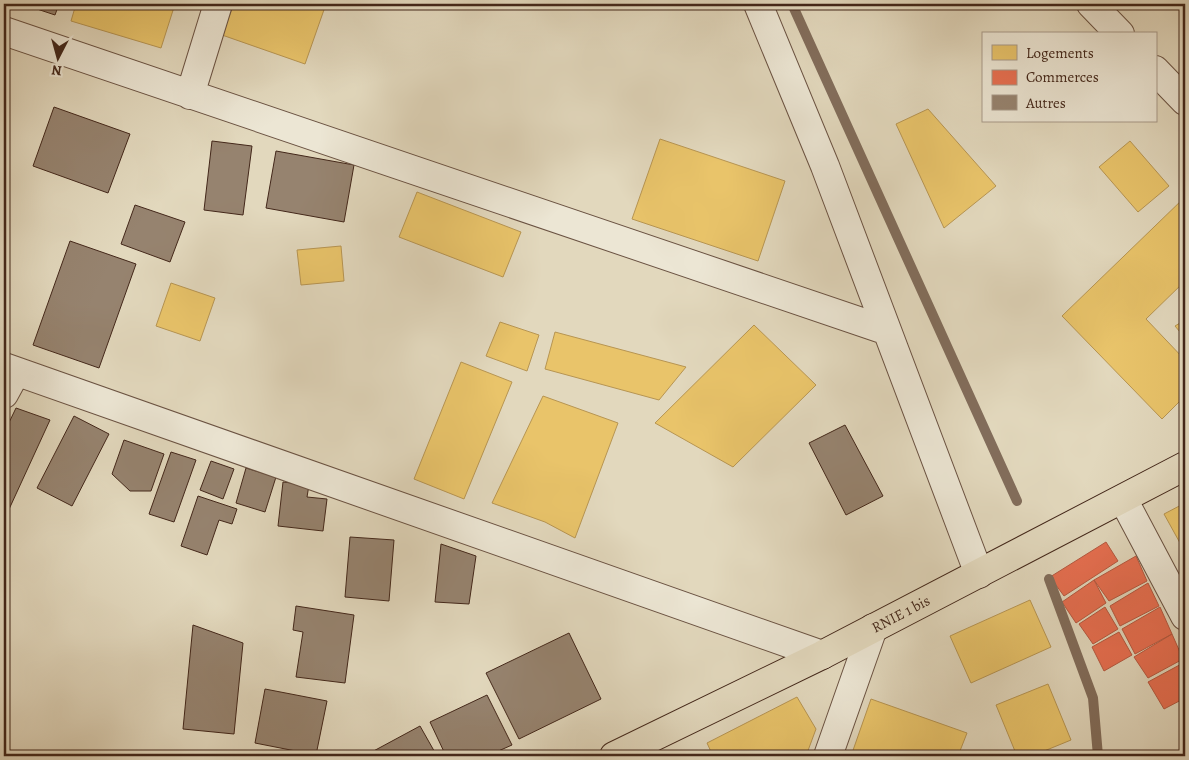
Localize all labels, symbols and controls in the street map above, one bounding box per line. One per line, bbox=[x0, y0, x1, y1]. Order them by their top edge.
north arrow bbox=[32, 32, 82, 82]
legend bbox=[982, 32, 1156, 122]
text: Logements bbox=[1026, 43, 1094, 63]
text: N bbox=[51, 60, 63, 80]
text: Commerces bbox=[1026, 67, 1099, 87]
text: Autres bbox=[1025, 93, 1066, 113]
street label: RNIE 1 bis bbox=[868, 591, 933, 637]

